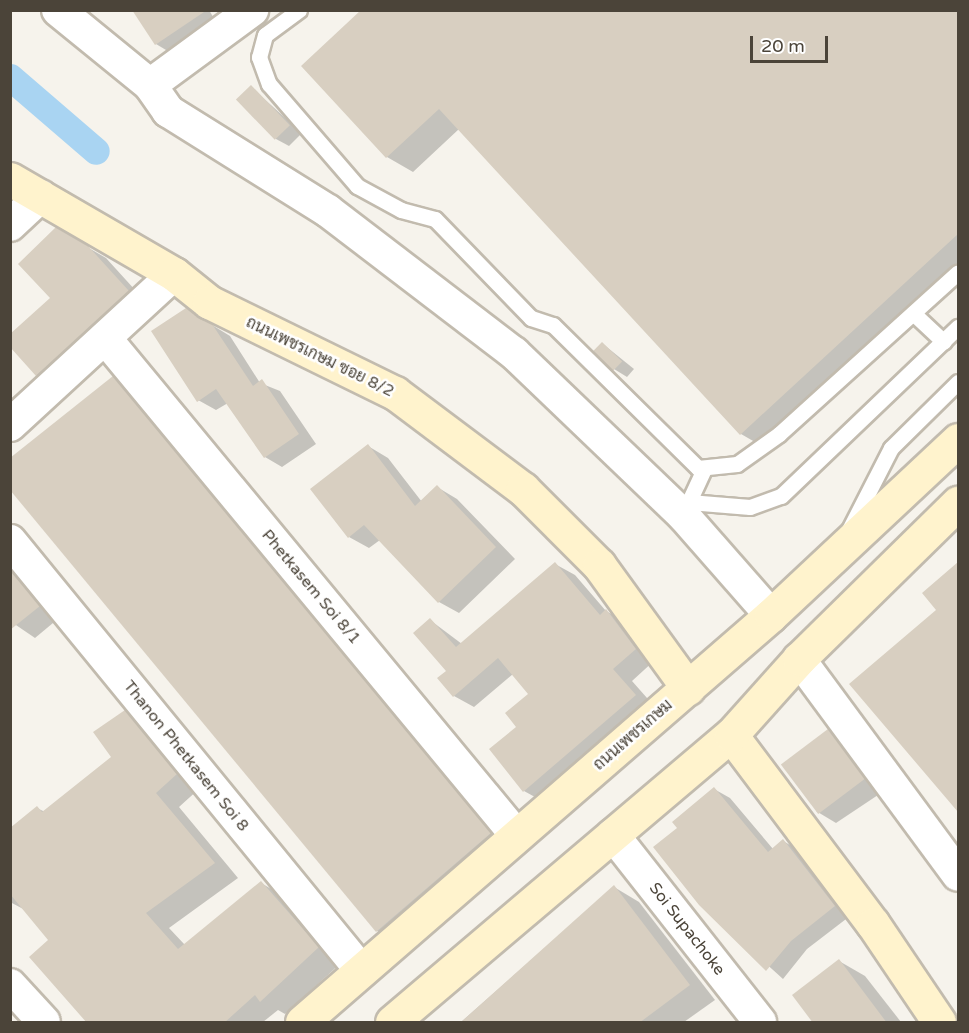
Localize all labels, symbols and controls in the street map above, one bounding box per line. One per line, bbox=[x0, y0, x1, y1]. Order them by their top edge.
scale bar bbox=[753, 24, 831, 62]
text: 20 m bbox=[761, 35, 805, 57]
street label: ถนนเพชรเกษม ซอย 8/2 bbox=[243, 313, 397, 401]
street label: Phetkasem Soi 8/1 bbox=[257, 526, 365, 648]
street label: Thanon Phetkasem Soi 8 bbox=[119, 677, 253, 835]
street label: ถนนเพชรเกษม bbox=[590, 695, 676, 775]
street label: Soi Supachoke bbox=[645, 879, 729, 979]

